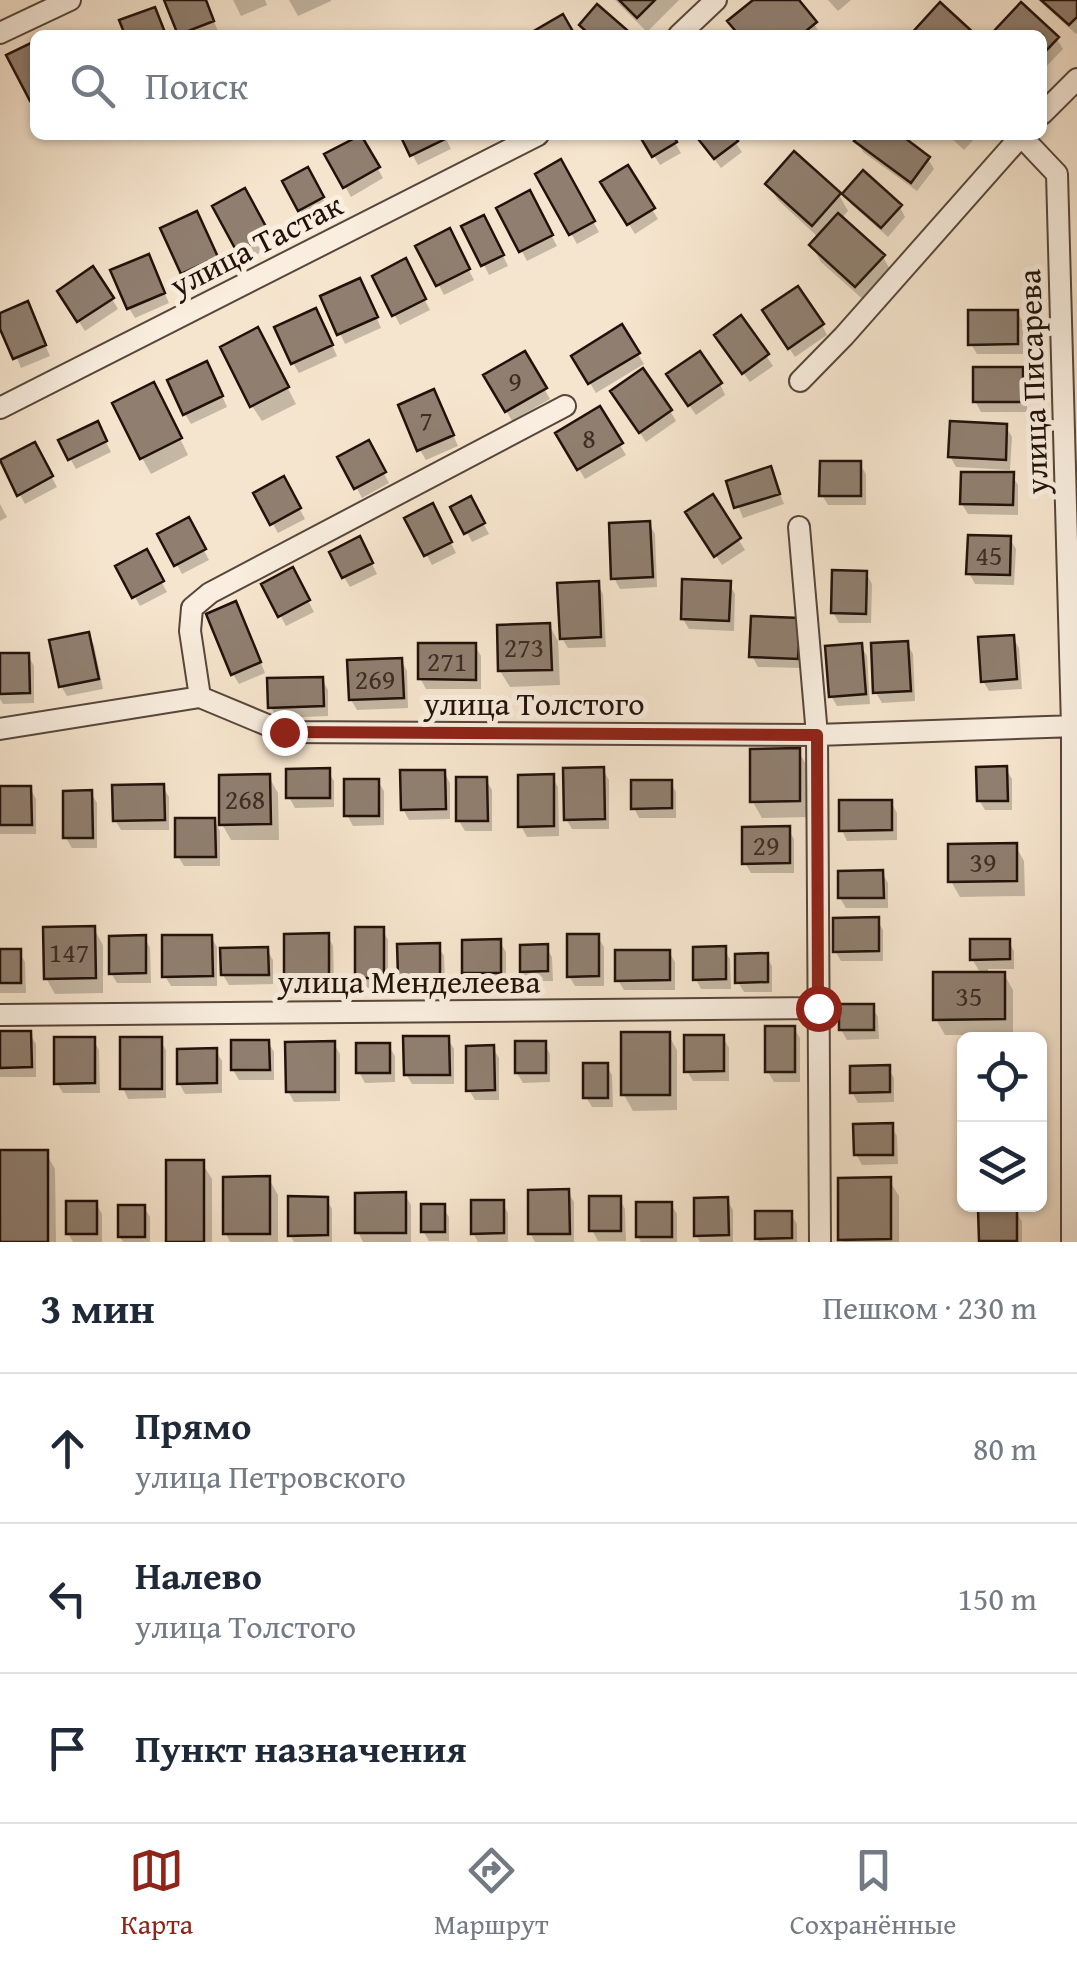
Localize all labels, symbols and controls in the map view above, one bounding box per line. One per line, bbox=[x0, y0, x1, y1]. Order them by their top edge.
search box bbox=[30, 30, 1047, 140]
text: Поиск bbox=[145, 57, 248, 113]
icon: search bbox=[65, 58, 120, 113]
street label: улица Тастак bbox=[160, 181, 351, 309]
street label: улица Писарева bbox=[1005, 268, 1060, 497]
house number: 9 bbox=[508, 360, 522, 401]
house number: 7 bbox=[419, 399, 433, 440]
house number: 8 bbox=[582, 417, 596, 458]
house number: 45 bbox=[976, 534, 1002, 575]
house number: 273 bbox=[504, 626, 544, 667]
house number: 271 bbox=[427, 640, 467, 681]
house number: 269 bbox=[355, 658, 395, 699]
street label: улица Толстого bbox=[422, 680, 645, 727]
route end bbox=[262, 710, 308, 756]
house number: 268 bbox=[225, 778, 265, 819]
house number: 29 bbox=[753, 824, 779, 865]
house number: 39 bbox=[970, 841, 996, 882]
house number: 147 bbox=[49, 931, 89, 972]
street label: улица Менделеева bbox=[276, 958, 541, 1005]
house number: 35 bbox=[956, 975, 982, 1016]
route start bbox=[796, 986, 842, 1032]
map controls bbox=[957, 1032, 1047, 1212]
button: locate bbox=[957, 1032, 1047, 1122]
button: layers bbox=[957, 1122, 1047, 1212]
text: 3 мин bbox=[40, 1277, 155, 1338]
text: Пешком · 230 m bbox=[822, 1284, 1037, 1331]
text: Прямо bbox=[135, 1397, 251, 1453]
icon: ahead bbox=[40, 1421, 95, 1476]
text: 80 m bbox=[973, 1425, 1037, 1472]
text: улица Петровского bbox=[135, 1453, 406, 1500]
text: Налево bbox=[135, 1547, 262, 1603]
icon: left bbox=[40, 1571, 95, 1626]
text: 150 m bbox=[958, 1575, 1037, 1622]
text: улица Толстого bbox=[135, 1603, 356, 1650]
text: Пункт назначения bbox=[135, 1720, 467, 1776]
icon: arrive bbox=[40, 1721, 95, 1776]
tab: Карта bbox=[121, 1843, 193, 1944]
tab: Маршрут bbox=[434, 1843, 549, 1944]
tab: Сохранённые bbox=[790, 1843, 956, 1944]

